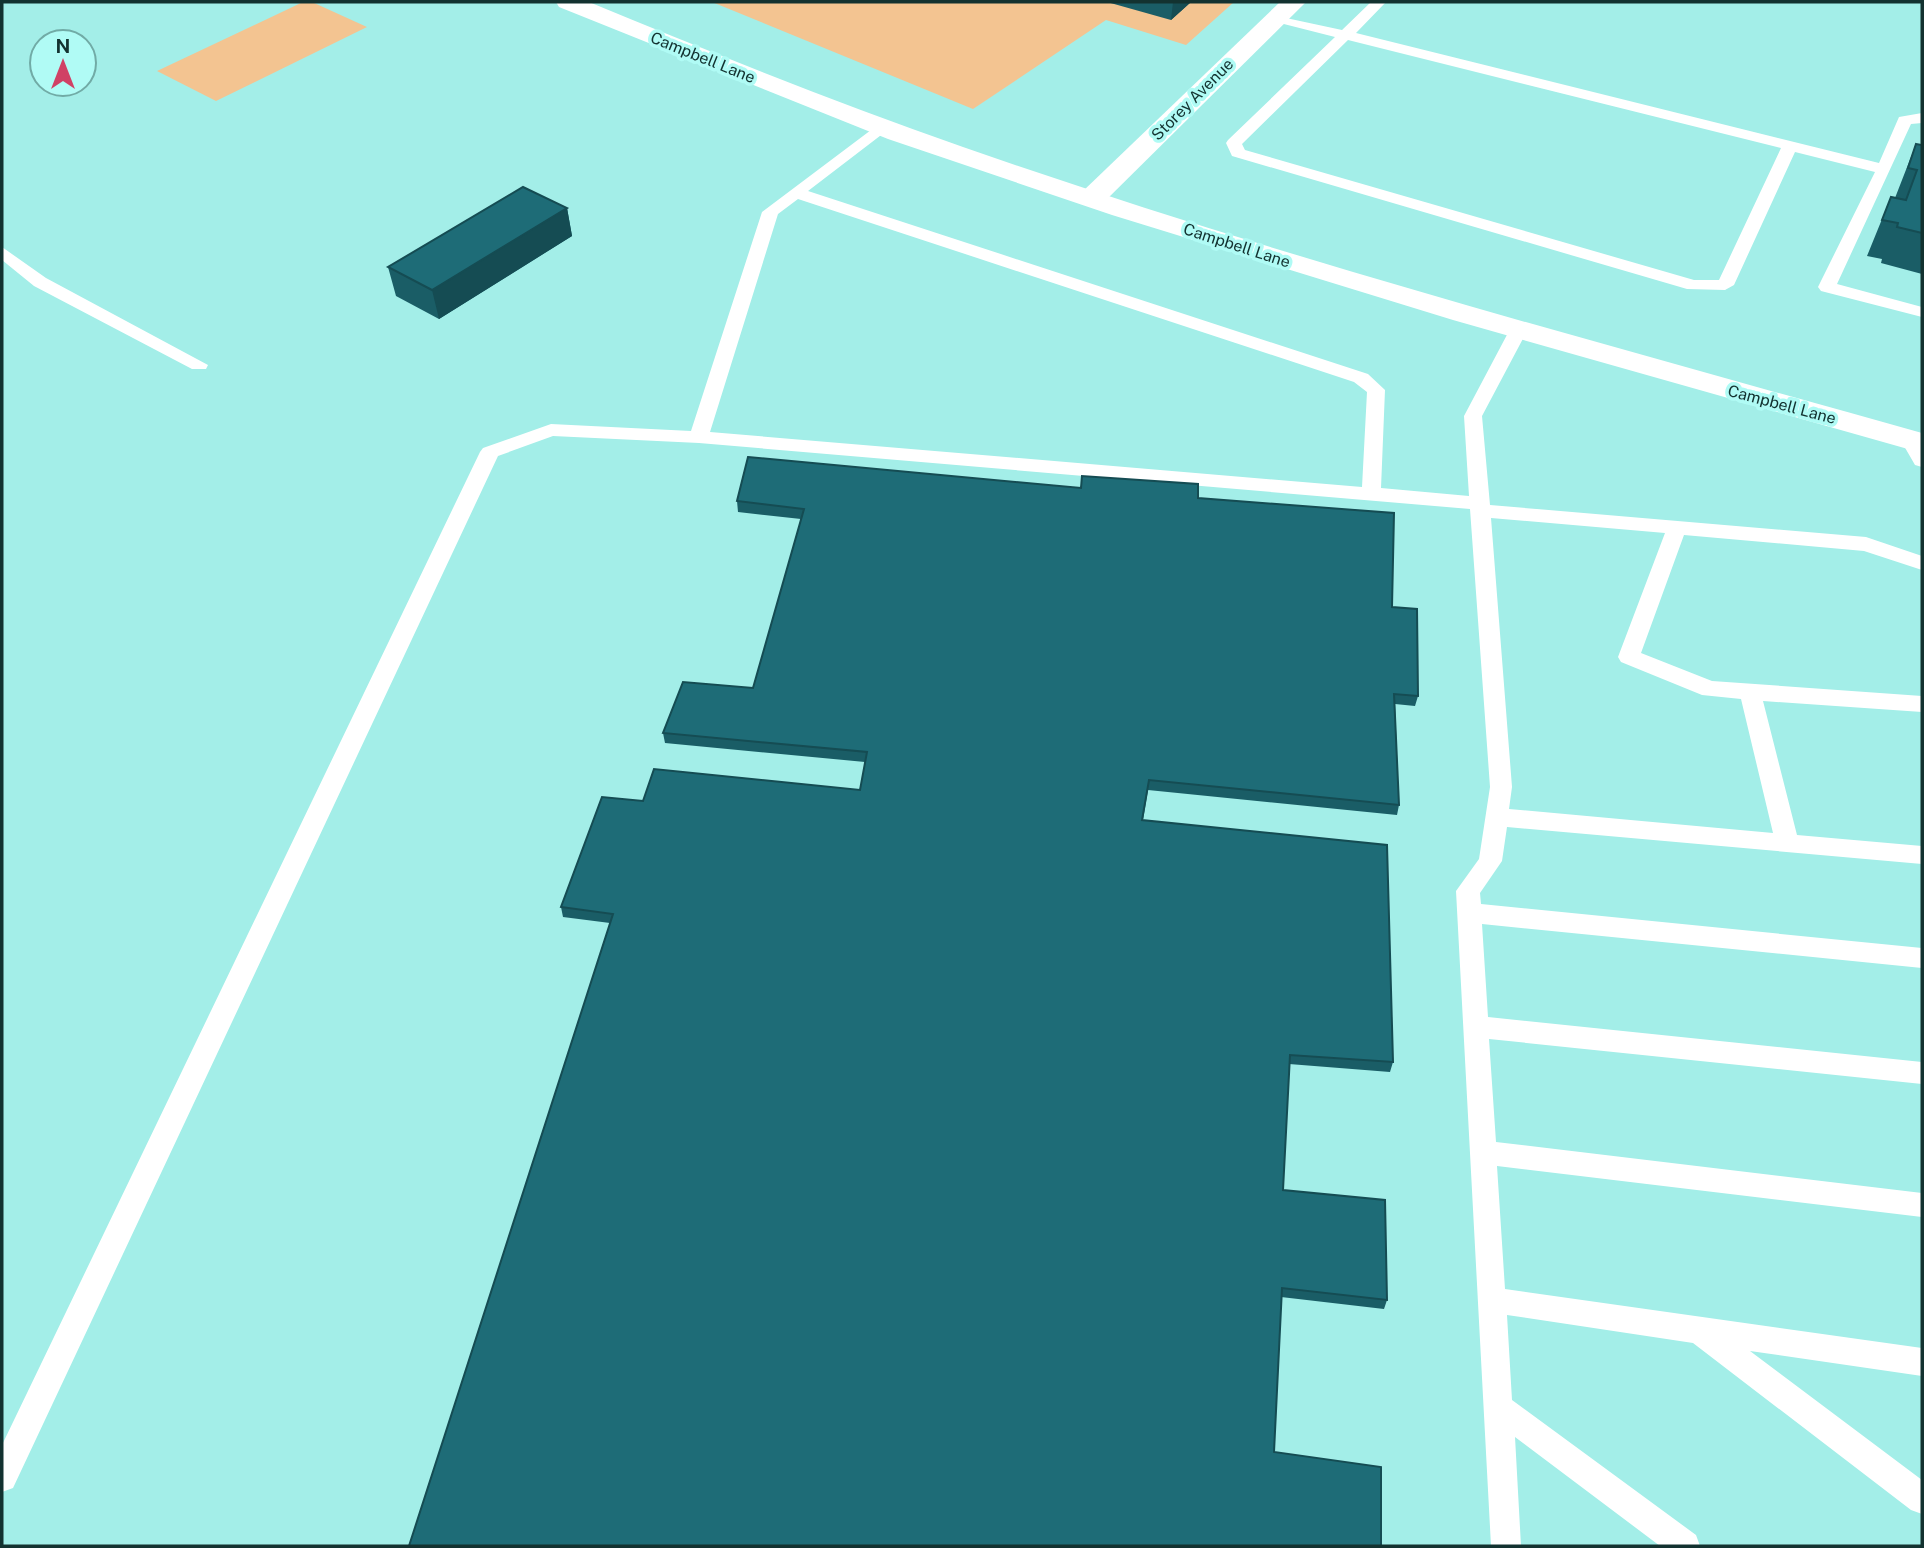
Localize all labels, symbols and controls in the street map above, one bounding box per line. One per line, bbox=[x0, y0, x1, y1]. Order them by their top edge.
north arrow bbox=[28, 28, 98, 98]
street label: Campbell Lane bbox=[648, 28, 758, 87]
text: N bbox=[56, 35, 70, 57]
street label: Storey Avenue bbox=[1147, 54, 1237, 144]
street label: Campbell Lane bbox=[1181, 219, 1293, 272]
street label: Campbell Lane bbox=[1726, 381, 1838, 428]

